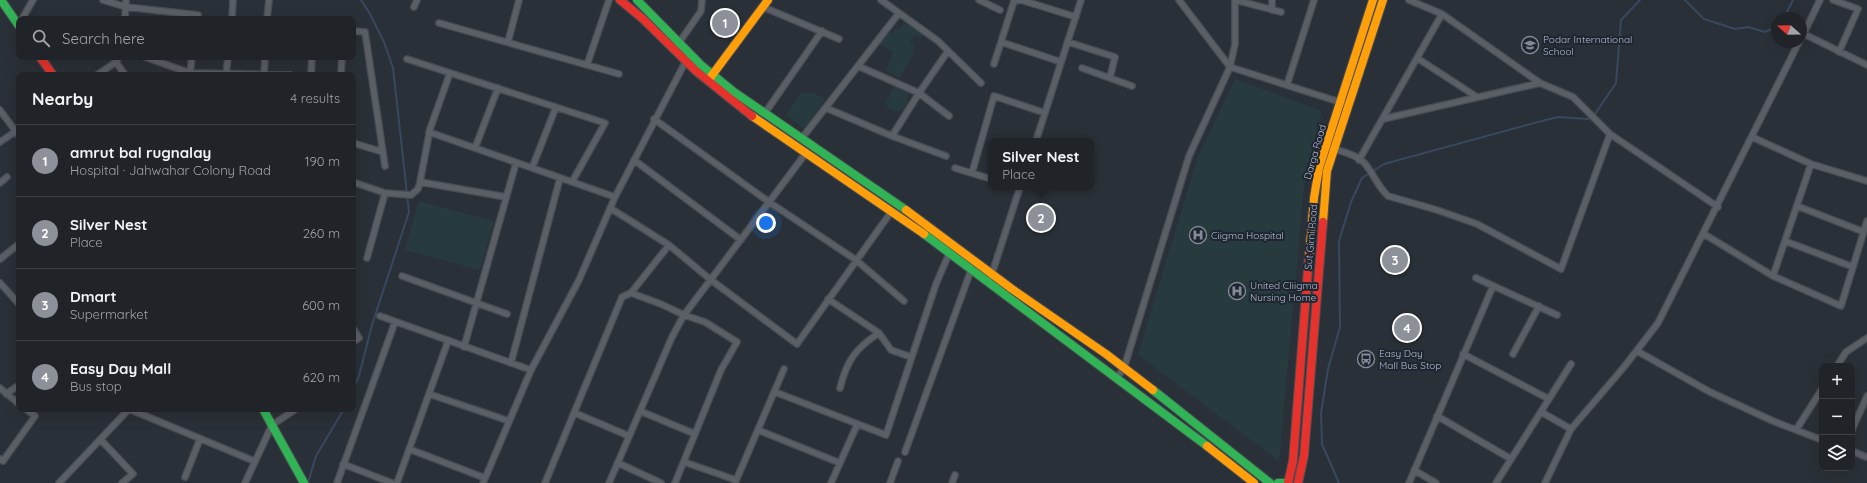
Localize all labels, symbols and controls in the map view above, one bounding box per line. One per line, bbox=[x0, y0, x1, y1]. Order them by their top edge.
pin: 1 bbox=[712, 8, 738, 38]
north arrow bbox=[1771, 12, 1807, 48]
search box bbox=[16, 16, 356, 60]
icon: search bbox=[30, 27, 52, 49]
text: Search here bbox=[62, 29, 145, 48]
place label: Podar International School bbox=[1543, 33, 1632, 58]
school or university icon: Podar International School bbox=[1520, 35, 1540, 55]
text: Nearby bbox=[32, 88, 93, 109]
text: 4 results bbox=[290, 90, 340, 106]
street label: Darga Road bbox=[1301, 123, 1329, 181]
popup bbox=[988, 138, 1094, 190]
text: amrut bal rugnalay bbox=[70, 143, 211, 162]
text: Silver Nest bbox=[1002, 147, 1080, 166]
text: 1 bbox=[42, 153, 48, 169]
text: 190 m bbox=[305, 153, 340, 169]
text: Hospital · Jahwahar Colony Road bbox=[70, 162, 271, 178]
text: Place bbox=[1002, 166, 1035, 182]
pin: 2 bbox=[1028, 203, 1054, 233]
street label: Sut Girni Road bbox=[1302, 204, 1320, 270]
your location bbox=[756, 213, 776, 233]
text: Silver Nest bbox=[70, 215, 147, 234]
text: 2 bbox=[41, 225, 49, 241]
text: 260 m bbox=[303, 225, 340, 241]
hospital icon: Ciigma Hospital bbox=[1188, 225, 1208, 245]
place label: Ciigma Hospital bbox=[1211, 229, 1284, 242]
text: Place bbox=[70, 234, 103, 250]
pin: 3 bbox=[1382, 245, 1408, 275]
place label: United CIiigma Nursing Home bbox=[1250, 279, 1318, 304]
hospital icon: United CIiigma Nursing Home bbox=[1227, 281, 1247, 301]
text: Dmart bbox=[70, 287, 117, 306]
text: 3 bbox=[42, 297, 48, 313]
text: 600 m bbox=[302, 297, 340, 313]
text: Supermarket bbox=[70, 306, 148, 322]
pin: 4 bbox=[1394, 313, 1420, 343]
place label: Easy Day Mall Bus Stop bbox=[1379, 347, 1441, 372]
bus stop icon: Easy Day Mall Bus Stop bbox=[1356, 349, 1376, 369]
text: Easy Day Mall bbox=[70, 359, 171, 378]
map controls bbox=[1819, 363, 1855, 471]
button: + bbox=[1819, 363, 1855, 399]
text: 4 bbox=[41, 369, 49, 385]
text: 620 m bbox=[303, 369, 340, 385]
text: Bus stop bbox=[70, 378, 122, 394]
button: − bbox=[1819, 399, 1855, 435]
button: layers bbox=[1819, 435, 1855, 471]

